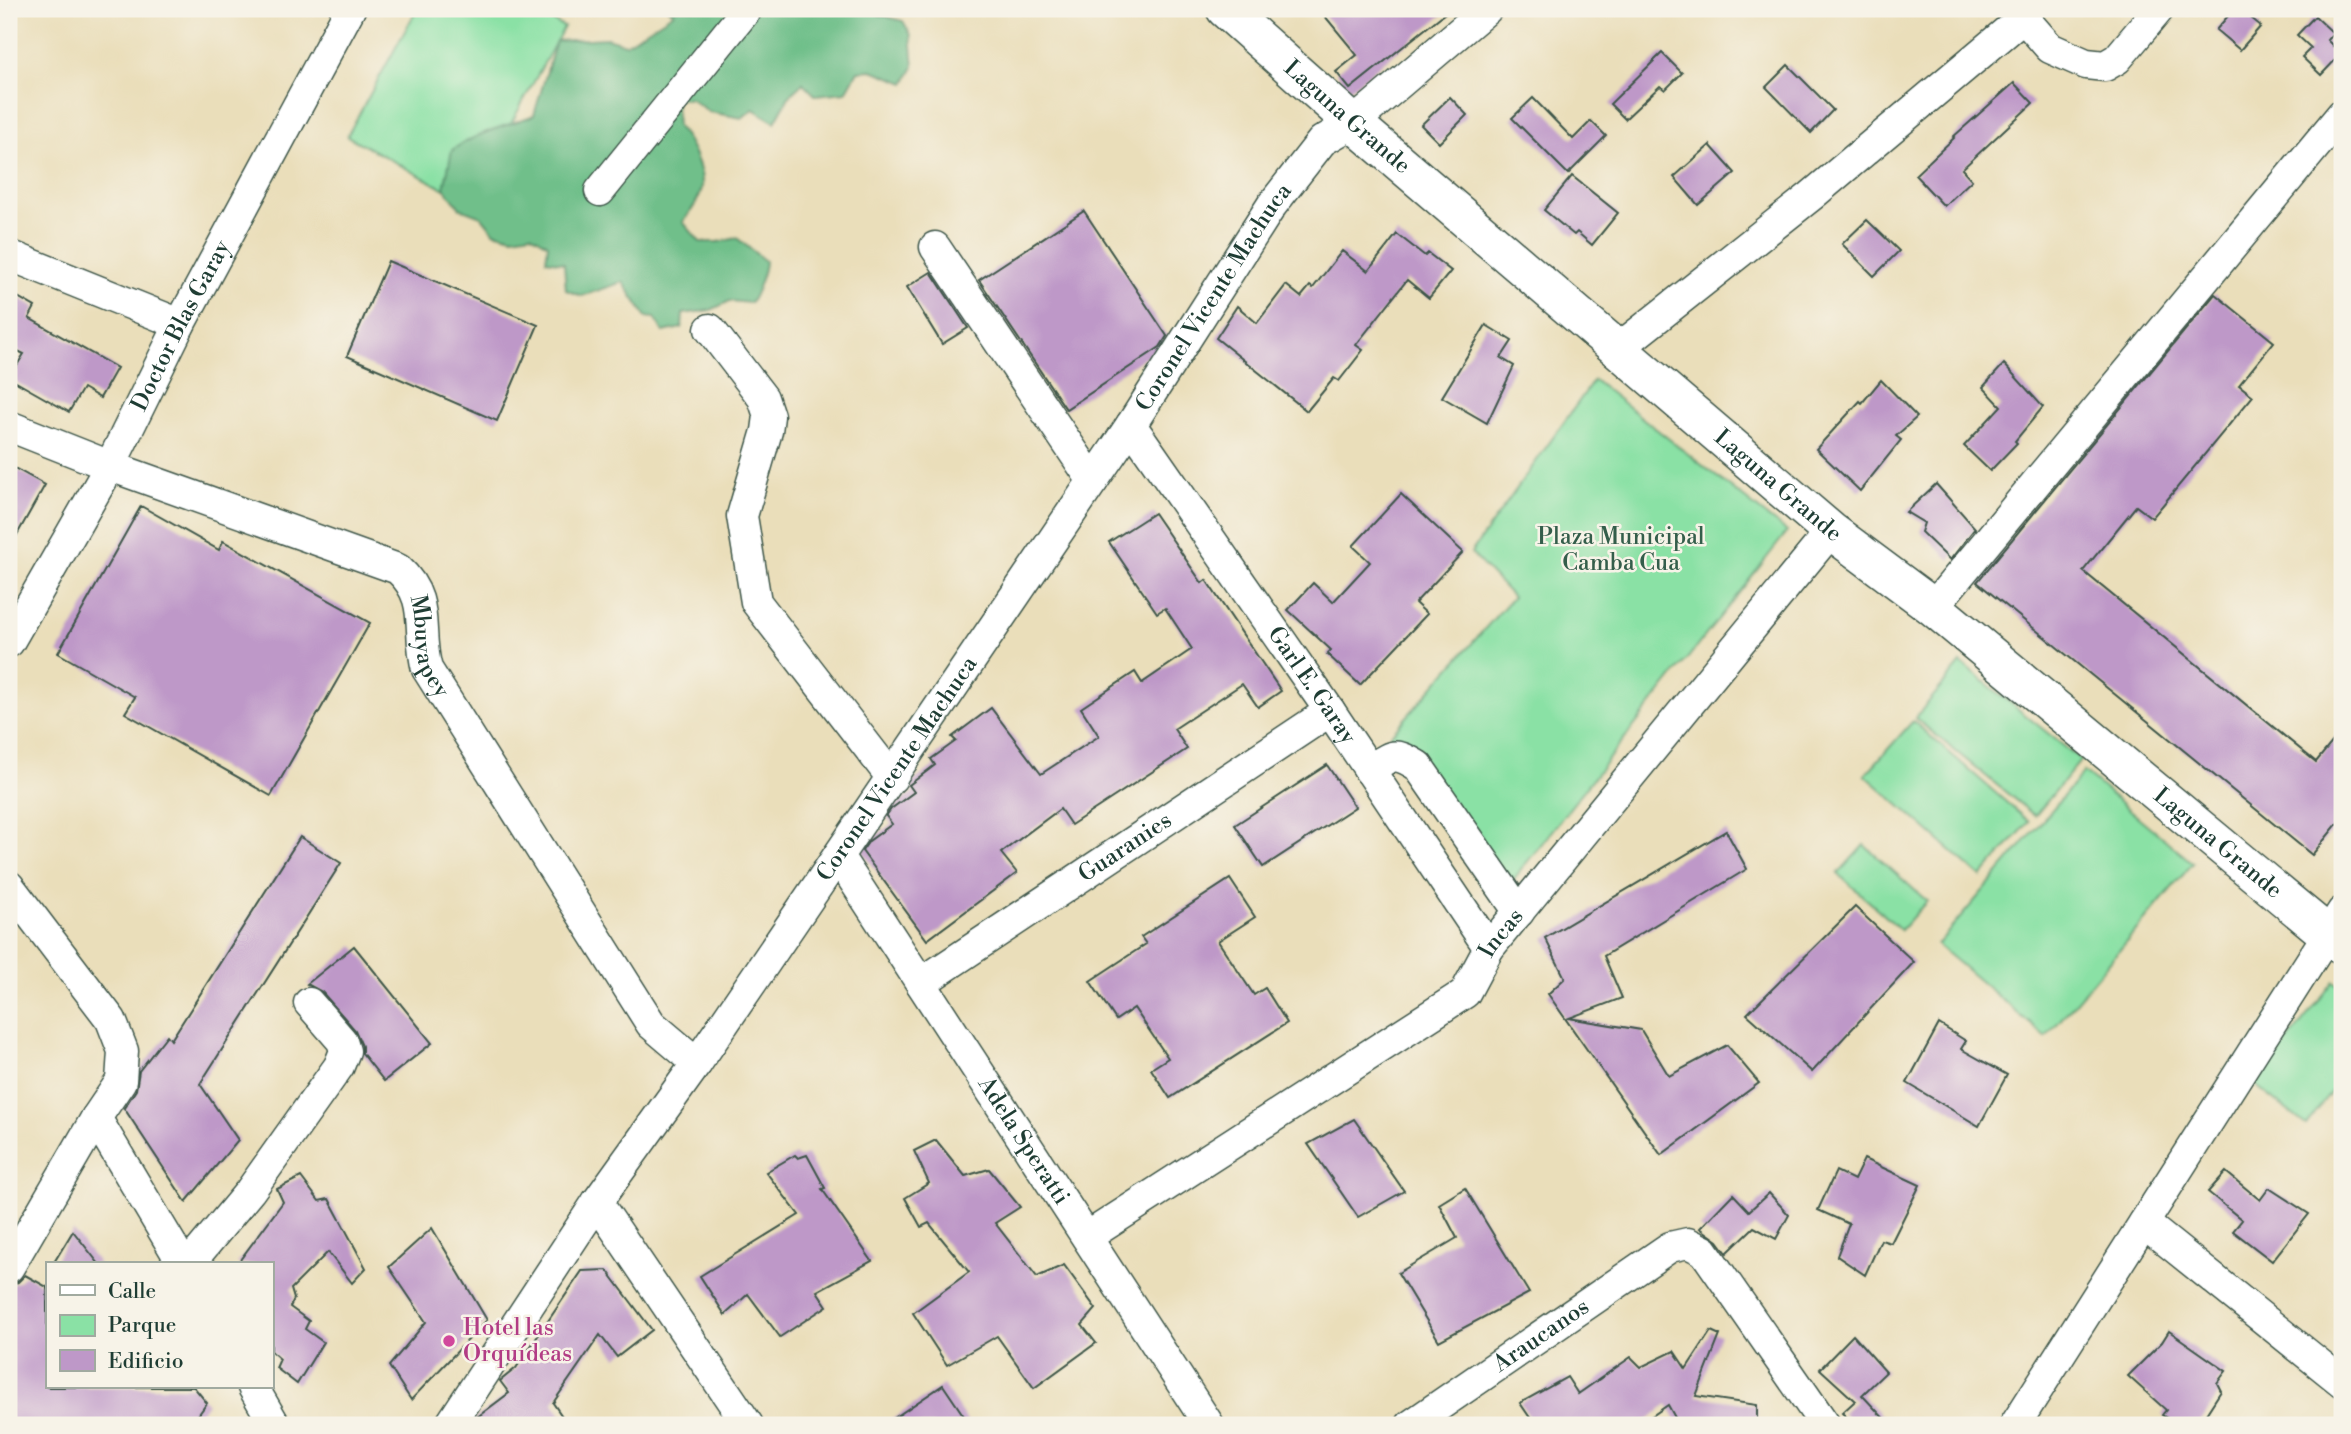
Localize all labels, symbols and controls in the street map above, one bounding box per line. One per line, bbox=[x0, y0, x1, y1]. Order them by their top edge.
street label: Laguna Grande bbox=[1278, 54, 1416, 180]
street label: Coronel Vicente Machuca bbox=[1130, 177, 1298, 416]
street label: Doctor Blas Garay bbox=[125, 235, 237, 416]
street label: Laguna Grande bbox=[1708, 423, 1847, 548]
park label: Plaza Municipal Camba Cua bbox=[1537, 523, 1705, 577]
street label: Mbuyapey bbox=[404, 593, 456, 703]
street label: Garl E. Garay bbox=[1262, 621, 1363, 750]
street label: Coronel Vicente Machuca bbox=[811, 651, 984, 887]
street label: Laguna Grande bbox=[2148, 782, 2288, 905]
street label: Guaranies bbox=[1073, 806, 1177, 888]
street label: Incas bbox=[1473, 903, 1530, 962]
street label: Adela Speratti bbox=[971, 1071, 1076, 1210]
legend bbox=[46, 1262, 273, 1388]
text: Calle bbox=[108, 1279, 156, 1305]
street label: Araucanos bbox=[1487, 1293, 1595, 1379]
text: Parque bbox=[108, 1313, 176, 1339]
place label: Hotel las Orquídeas bbox=[463, 1314, 572, 1368]
marker: Hotel las Orquídeas bbox=[441, 1333, 457, 1349]
text: Edificio bbox=[108, 1349, 184, 1375]

